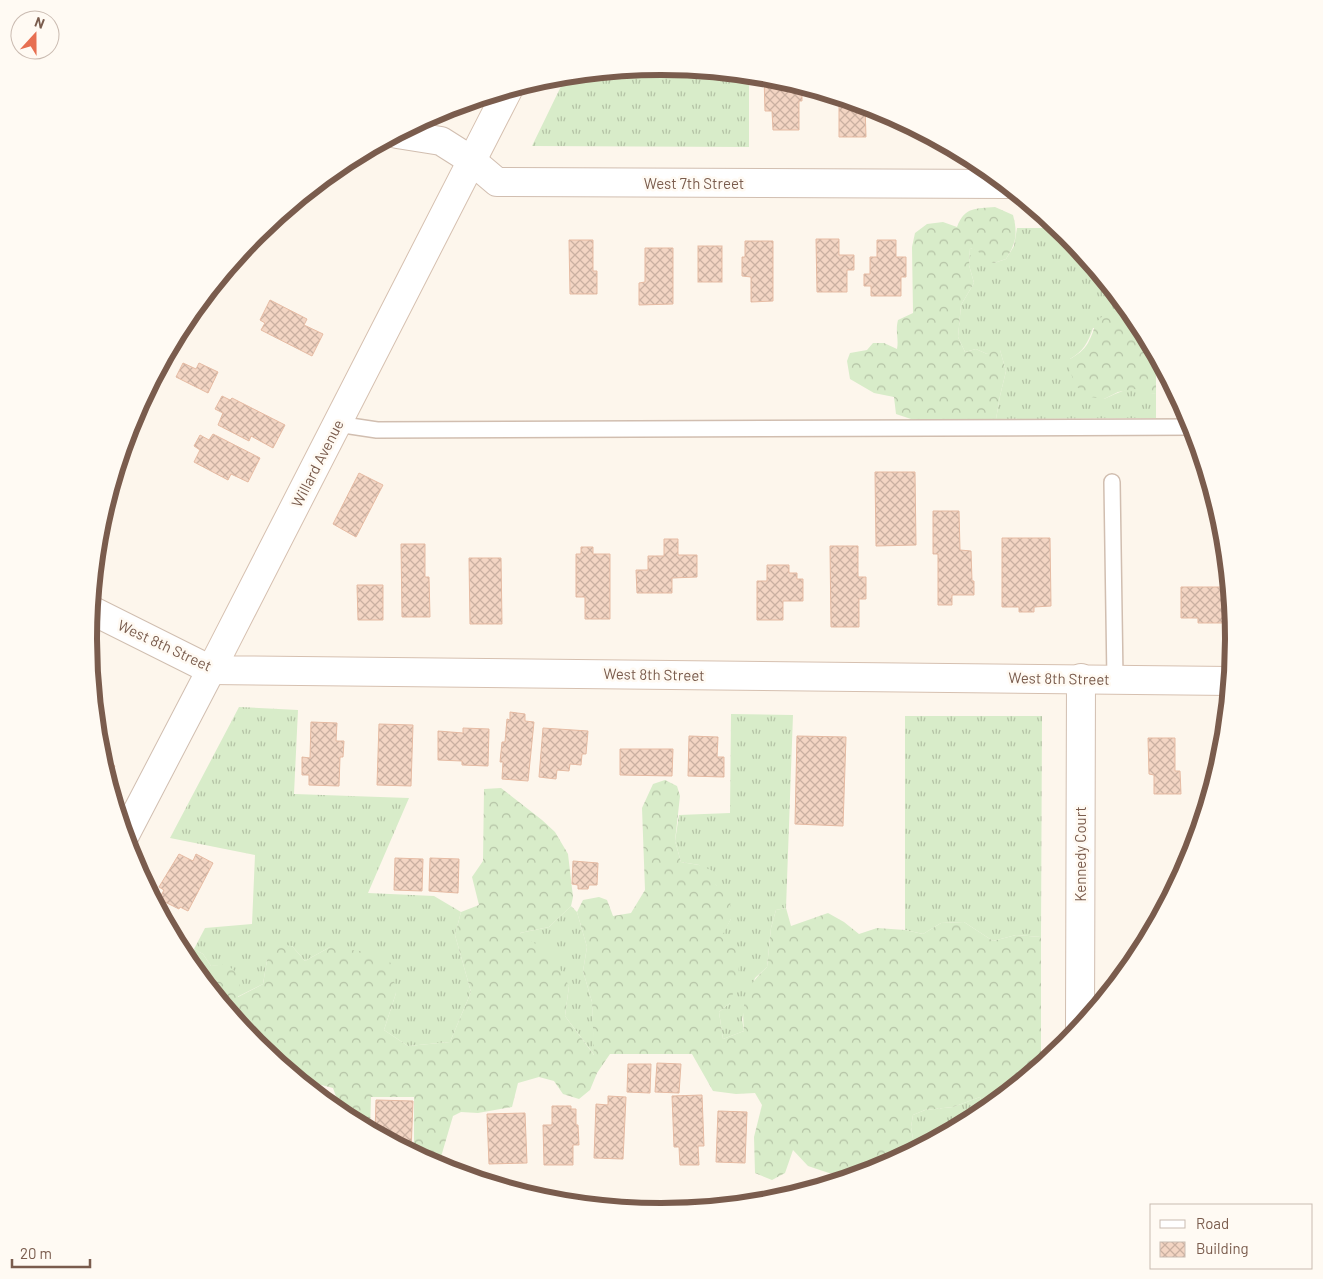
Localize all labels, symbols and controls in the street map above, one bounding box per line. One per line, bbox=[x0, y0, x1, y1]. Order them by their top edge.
north arrow bbox=[10, 10, 60, 60]
text: N bbox=[32, 13, 47, 32]
street label: West 7th Street bbox=[644, 174, 744, 192]
street label: Willard Avenue bbox=[287, 416, 347, 510]
street label: West 8th Street bbox=[115, 615, 215, 675]
street label: West 8th Street bbox=[603, 664, 705, 684]
street label: West 8th Street bbox=[1008, 668, 1110, 688]
street label: Kennedy Court bbox=[1071, 806, 1089, 902]
legend bbox=[1150, 1204, 1313, 1269]
text: Road bbox=[1196, 1214, 1229, 1232]
scale bar bbox=[12, 1236, 90, 1268]
text: Building bbox=[1196, 1239, 1249, 1257]
text: 20 m bbox=[20, 1244, 52, 1262]

